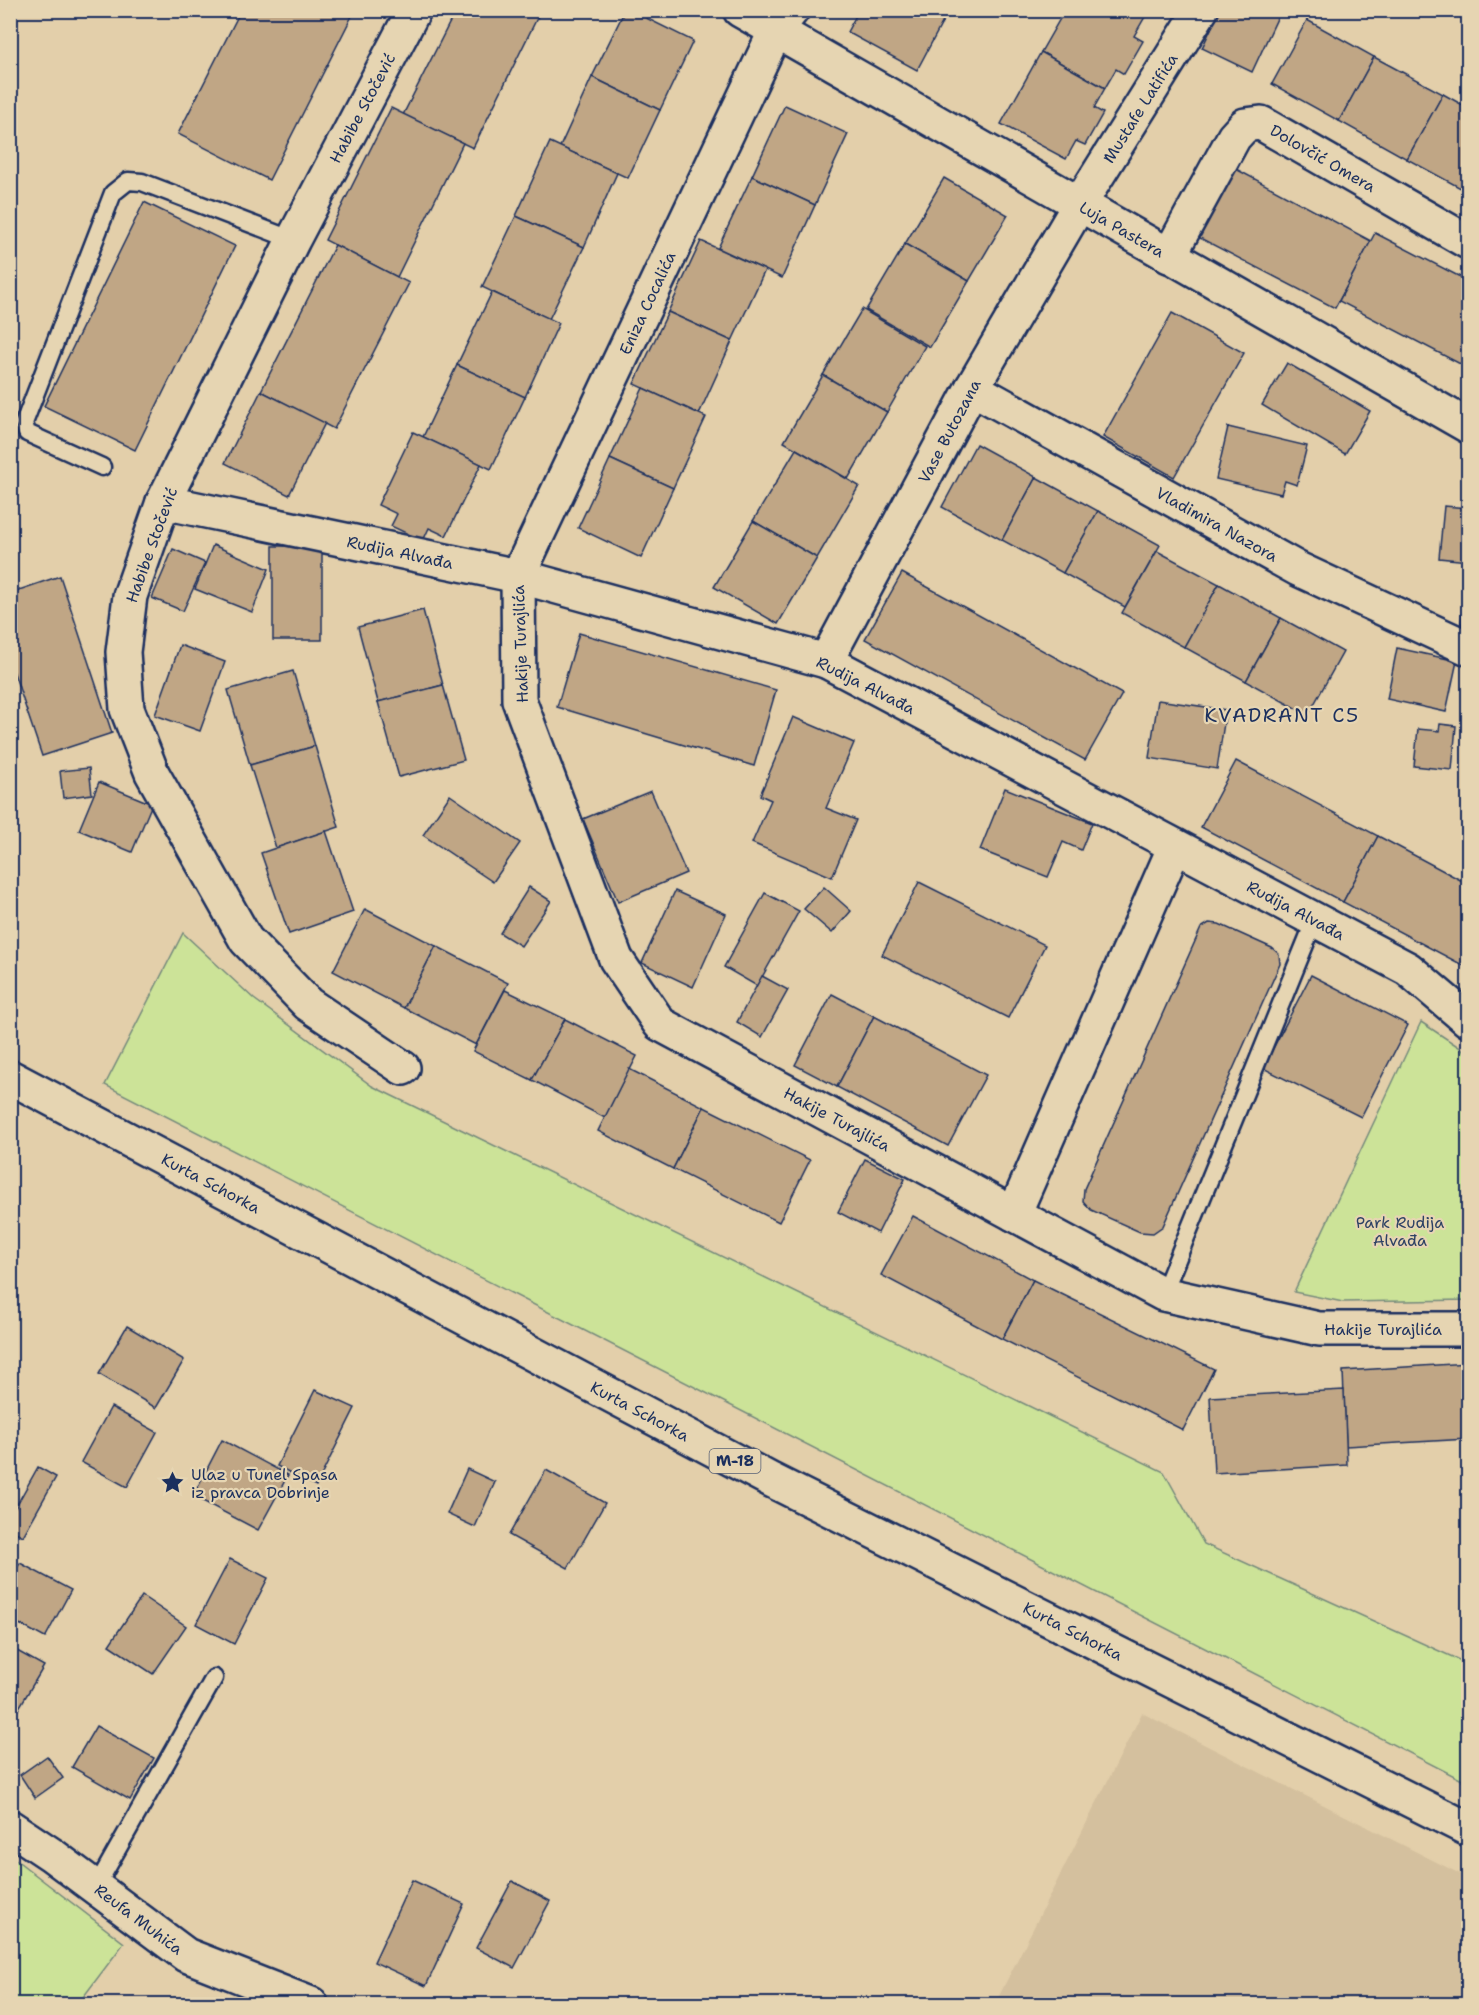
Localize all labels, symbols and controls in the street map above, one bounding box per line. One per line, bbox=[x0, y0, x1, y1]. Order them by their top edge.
street label: Mustafe Latifića bbox=[1098, 49, 1183, 167]
street label: Habibe Stočević bbox=[325, 50, 400, 167]
street label: Dolovčić Omera bbox=[1266, 120, 1379, 197]
street label: Luja Pastera bbox=[1075, 197, 1168, 262]
street label: Eniza Cocalića bbox=[614, 248, 681, 358]
street label: Vase Butozana bbox=[913, 376, 986, 487]
street label: Vladimira Nazora bbox=[1152, 482, 1282, 567]
street label: Habibe Stočević bbox=[121, 485, 182, 606]
street label: Rudija Alvađa bbox=[345, 531, 455, 574]
street label: Hakije Turajlića bbox=[508, 585, 533, 703]
street label: Rudija Alvađa bbox=[813, 652, 919, 719]
district label: KVADRANT C5 bbox=[1204, 702, 1360, 728]
street label: Rudija Alvađa bbox=[1243, 876, 1348, 945]
street label: Hakije Turajlića bbox=[780, 1082, 894, 1156]
street label: Kurta Schorka bbox=[158, 1149, 264, 1218]
park label: Park Rudija Alvađa bbox=[1356, 1212, 1444, 1251]
street label: Hakije Turajlića bbox=[1324, 1319, 1442, 1340]
street label: Kurta Schorka bbox=[587, 1377, 693, 1446]
road number: M-18 bbox=[710, 1449, 760, 1473]
place label: Ulaz u Tunel Spasa iz pravca Dobrinje bbox=[191, 1464, 338, 1503]
place icon: Ulaz u Tunel Spasa iz pravca Dobrinje bbox=[160, 1470, 186, 1496]
street label: Kurta Schorka bbox=[1019, 1597, 1126, 1666]
street label: Reufa Muhića bbox=[90, 1879, 187, 1960]

